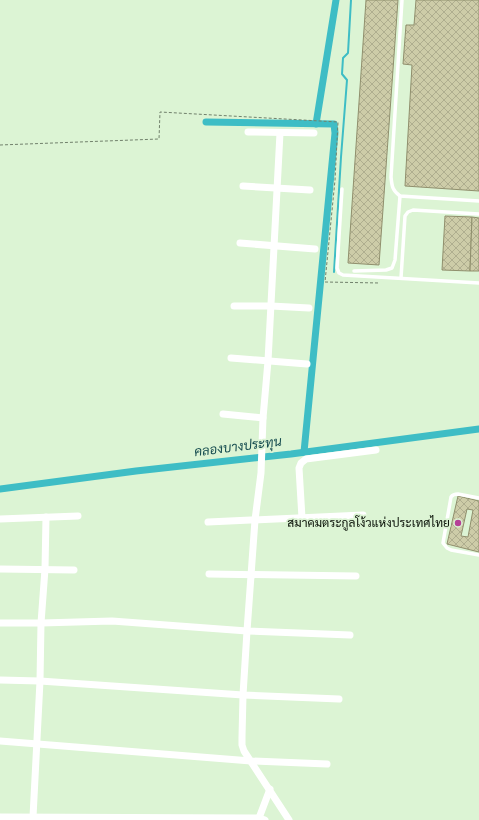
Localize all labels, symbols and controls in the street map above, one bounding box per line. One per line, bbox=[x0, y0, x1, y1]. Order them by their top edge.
water label: คลองบางประทุน bbox=[193, 433, 284, 461]
place label: สมาคมตระกูลโง้วแห่งประเทศไทย bbox=[287, 515, 450, 531]
marker: สมาคมตระกูลโง้วแห่งประเทศไทย bbox=[453, 518, 463, 528]

